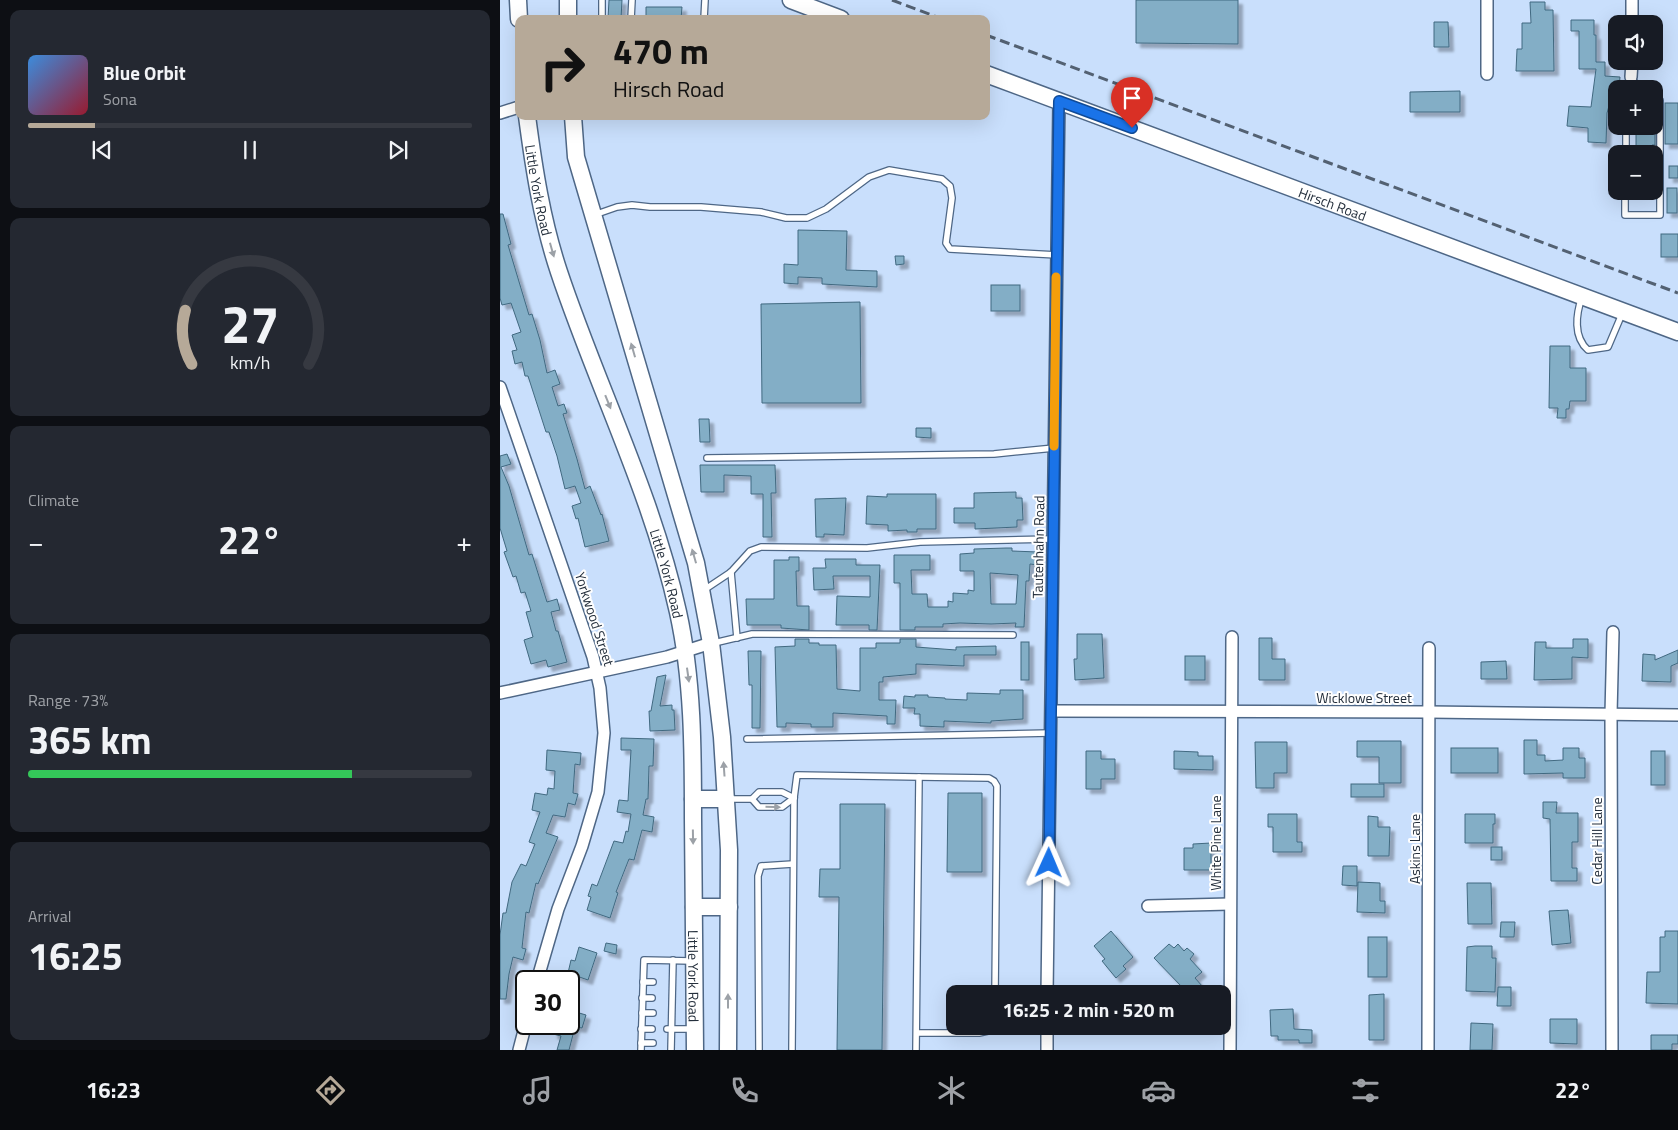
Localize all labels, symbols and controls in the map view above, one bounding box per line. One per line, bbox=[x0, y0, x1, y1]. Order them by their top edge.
map controls bbox=[1608, 15, 1663, 200]
button: sound bbox=[1608, 15, 1663, 70]
text: 470 m bbox=[613, 24, 709, 78]
icon: right bbox=[530, 35, 595, 100]
text: Blue Orbit bbox=[103, 58, 186, 87]
text: Hirsch Road bbox=[613, 72, 724, 106]
pin bbox=[1111, 77, 1153, 128]
button: + bbox=[1608, 80, 1663, 135]
icon: arrive bbox=[1118, 84, 1146, 112]
text: Sona bbox=[103, 87, 137, 111]
icon: previous bbox=[88, 136, 116, 164]
icon: pause bbox=[236, 136, 264, 164]
icon: next bbox=[384, 136, 412, 164]
street label: Little York Road bbox=[521, 143, 558, 238]
button: − bbox=[1608, 145, 1663, 200]
street label: Hirsch Road bbox=[1296, 181, 1370, 225]
one-way arrow bbox=[549, 242, 557, 257]
text: 27 bbox=[221, 284, 279, 363]
one-way arrow bbox=[629, 342, 637, 357]
text: km/h bbox=[230, 349, 270, 376]
one-way arrow bbox=[604, 395, 612, 410]
text: Climate bbox=[28, 488, 79, 512]
street label: Tautenhahn Road bbox=[1027, 495, 1049, 599]
text: 22° bbox=[218, 511, 282, 569]
text: − bbox=[28, 520, 44, 563]
text: + bbox=[456, 520, 472, 563]
street label: Little York Road bbox=[645, 526, 690, 620]
one-way arrow bbox=[689, 549, 697, 564]
street label: Yorkwood Street bbox=[570, 569, 620, 669]
one-way arrow bbox=[684, 667, 692, 683]
street label: Wicklowe Street bbox=[1316, 687, 1412, 708]
text: Range · 73% bbox=[28, 688, 108, 712]
text: 365 km bbox=[28, 711, 152, 769]
one-way arrow bbox=[720, 761, 728, 777]
street label: White Pine Lane bbox=[1205, 795, 1226, 891]
street label: Cedar Hill Lane bbox=[1586, 797, 1607, 885]
one-way arrow bbox=[765, 803, 781, 811]
street label: Askins Lane bbox=[1404, 814, 1425, 884]
one-way arrow bbox=[689, 830, 697, 846]
position arrow bbox=[1022, 836, 1074, 888]
text: Arrival bbox=[28, 904, 71, 928]
text: 16:25 bbox=[28, 927, 123, 985]
street label: Little York Road bbox=[683, 930, 705, 1022]
speed limit sign: 30 bbox=[515, 970, 580, 1035]
one-way arrow bbox=[725, 993, 733, 1009]
text: 16:25 · 2 min · 520 m bbox=[1002, 995, 1175, 1024]
text: 16:23 bbox=[86, 1073, 141, 1107]
icon: directions bbox=[313, 1073, 348, 1108]
icon: music bbox=[520, 1073, 555, 1108]
icon: phone bbox=[727, 1073, 762, 1108]
icon: climate bbox=[934, 1073, 969, 1108]
icon: car bbox=[1141, 1073, 1176, 1108]
icon: filters bbox=[1348, 1073, 1383, 1108]
text: 22° bbox=[1555, 1073, 1592, 1107]

